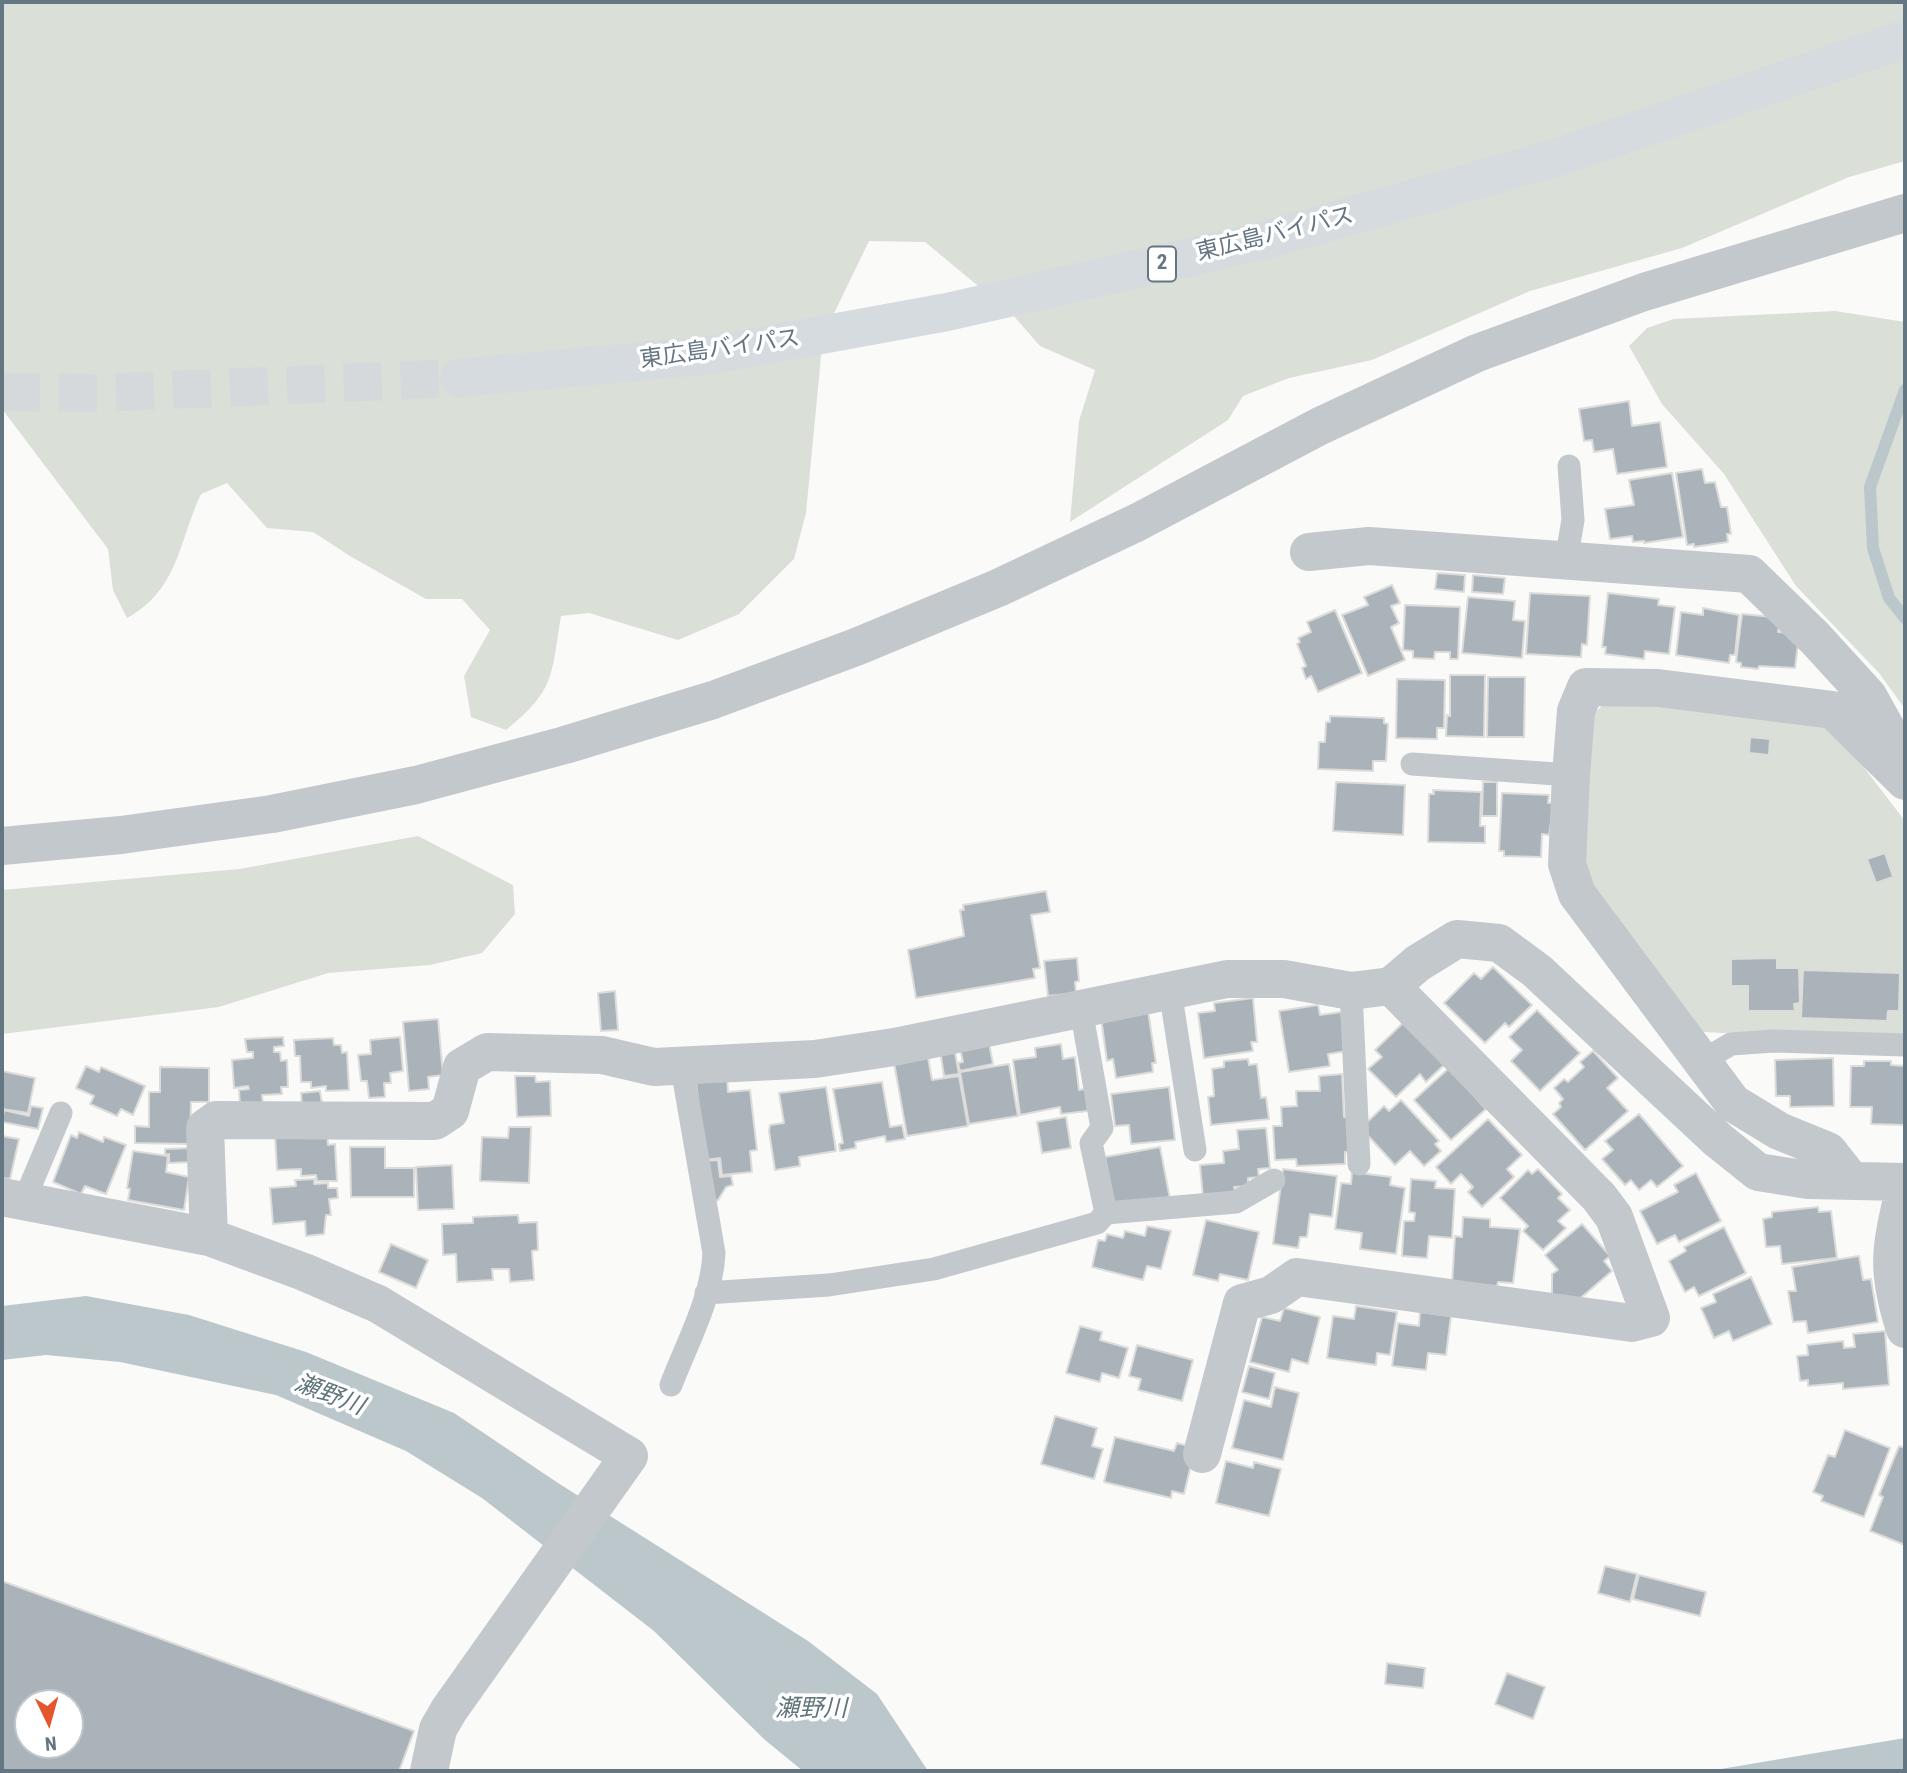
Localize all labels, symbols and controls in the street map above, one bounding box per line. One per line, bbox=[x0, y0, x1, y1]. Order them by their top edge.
street label: 東広島バイパス bbox=[1194, 202, 1356, 268]
road number: 2 bbox=[1148, 246, 1176, 282]
street label: 東広島バイパス bbox=[638, 325, 802, 375]
water label: 瀬野川 bbox=[290, 1370, 368, 1422]
north arrow bbox=[14, 1689, 84, 1759]
water label: 瀬野川 bbox=[775, 1696, 847, 1724]
text: N bbox=[44, 1731, 58, 1755]

